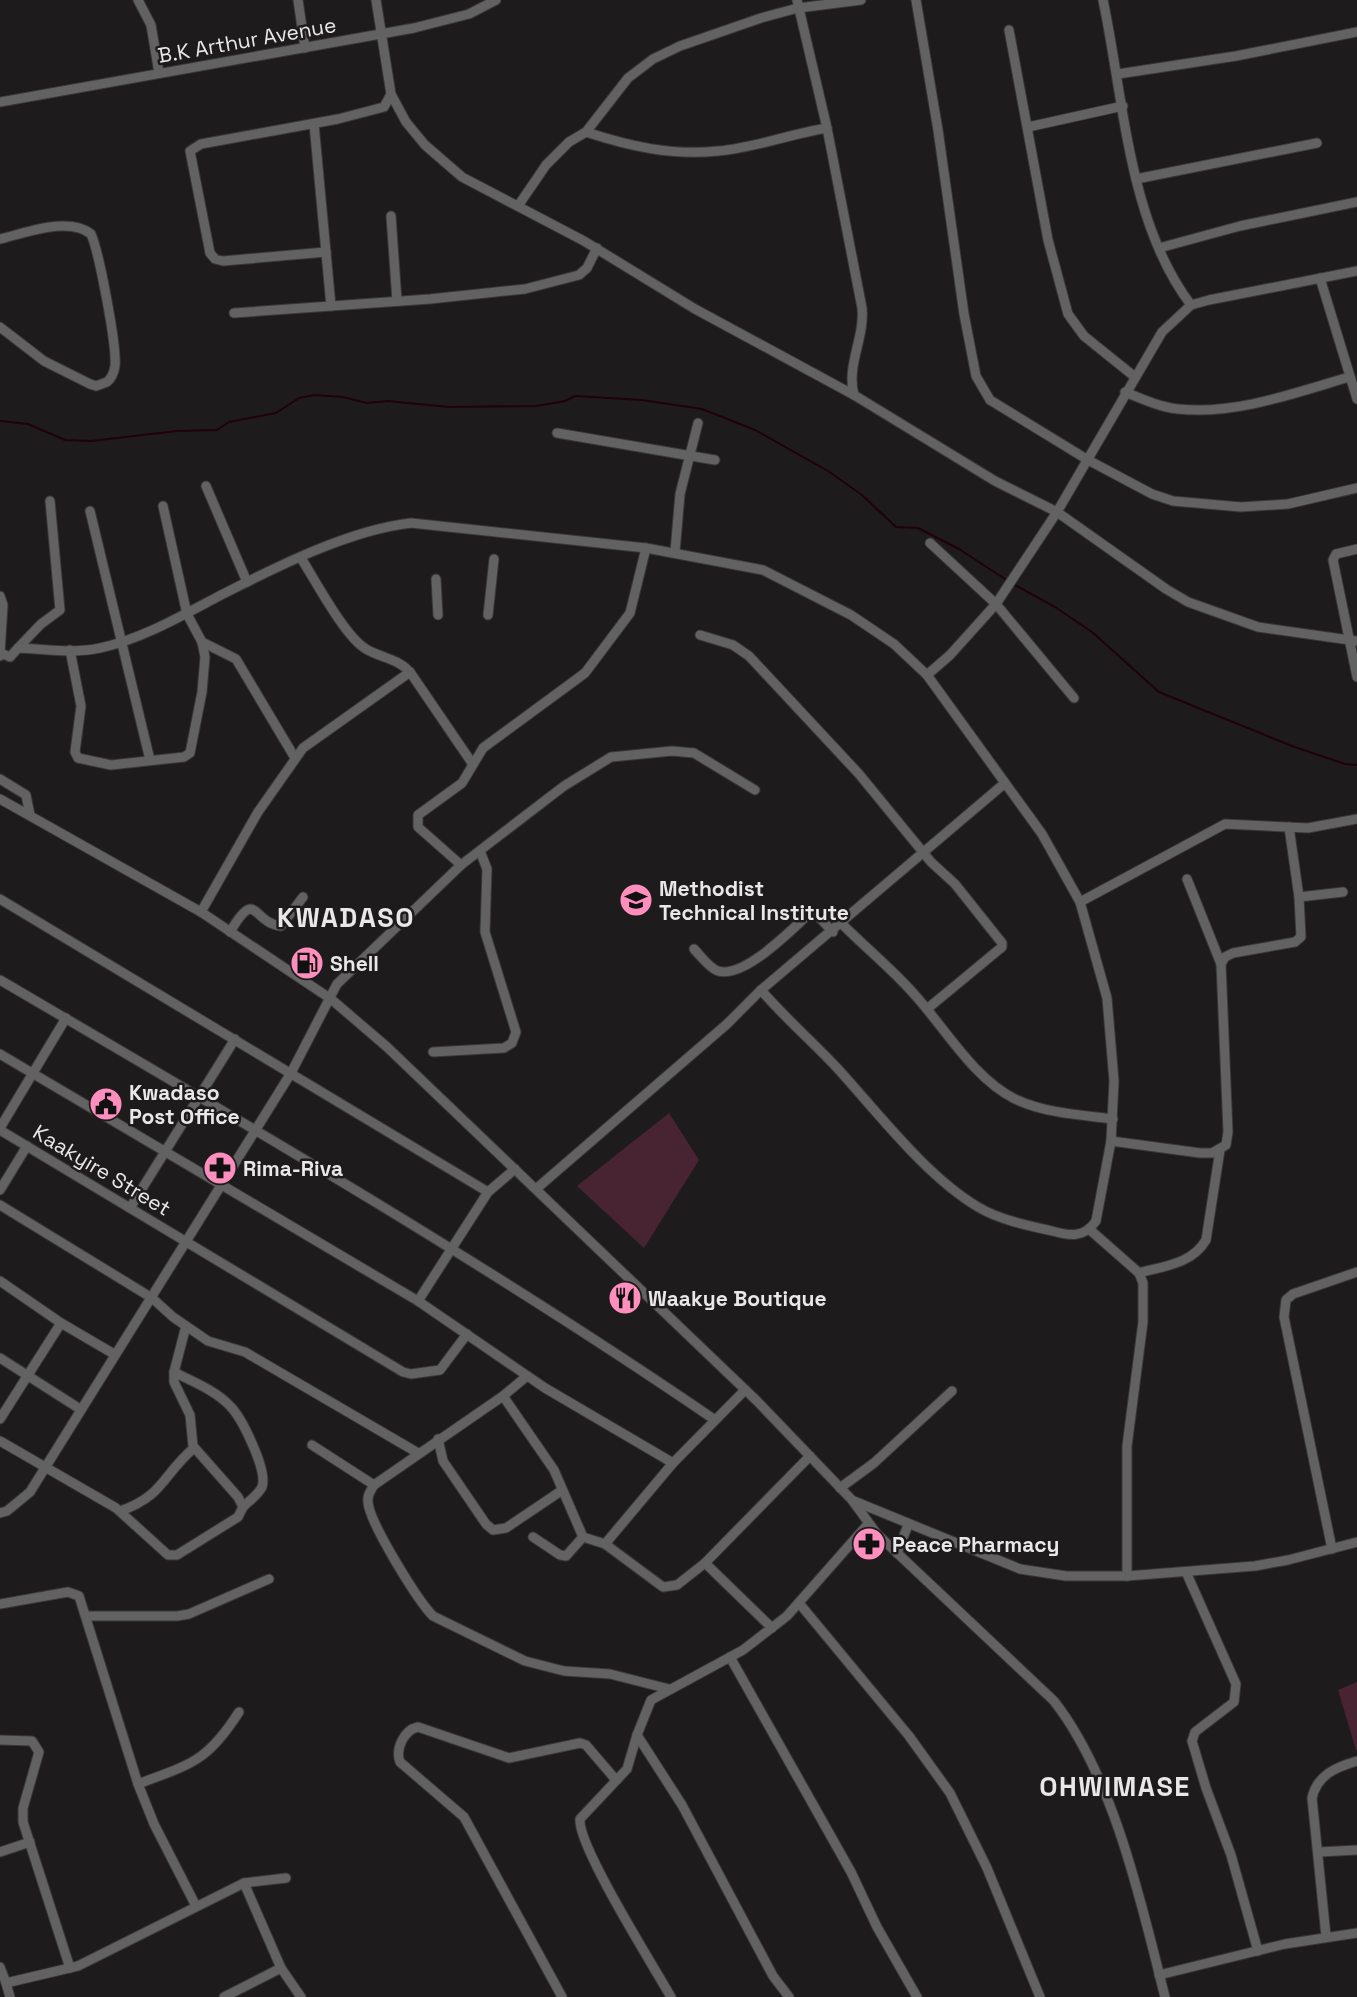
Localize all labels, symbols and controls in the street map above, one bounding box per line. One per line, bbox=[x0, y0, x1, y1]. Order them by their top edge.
street label: B.K Arthur Avenue bbox=[156, 11, 338, 69]
place label: Methodist Technical Institute bbox=[659, 875, 849, 926]
school or university icon: Methodist Technical Institute bbox=[618, 882, 654, 918]
district label: KWADASO bbox=[277, 900, 415, 935]
fuel station icon: Shell bbox=[289, 945, 325, 981]
place label: Shell bbox=[330, 950, 379, 977]
place label: Kwadaso Post Office bbox=[129, 1079, 240, 1130]
public building icon: Kwadaso Post Office bbox=[88, 1086, 124, 1122]
street label: Kaakyire Street bbox=[28, 1118, 176, 1222]
pharmacy icon: Rima-Riva bbox=[202, 1150, 238, 1186]
place label: Rima-Riva bbox=[243, 1155, 343, 1182]
restaurant icon: Waakye Boutique bbox=[607, 1280, 643, 1316]
place label: Waakye Boutique bbox=[648, 1285, 827, 1312]
pharmacy icon: Peace Pharmacy bbox=[851, 1526, 887, 1562]
place label: Peace Pharmacy bbox=[892, 1531, 1059, 1558]
district label: OHWIMASE bbox=[1039, 1769, 1191, 1804]

